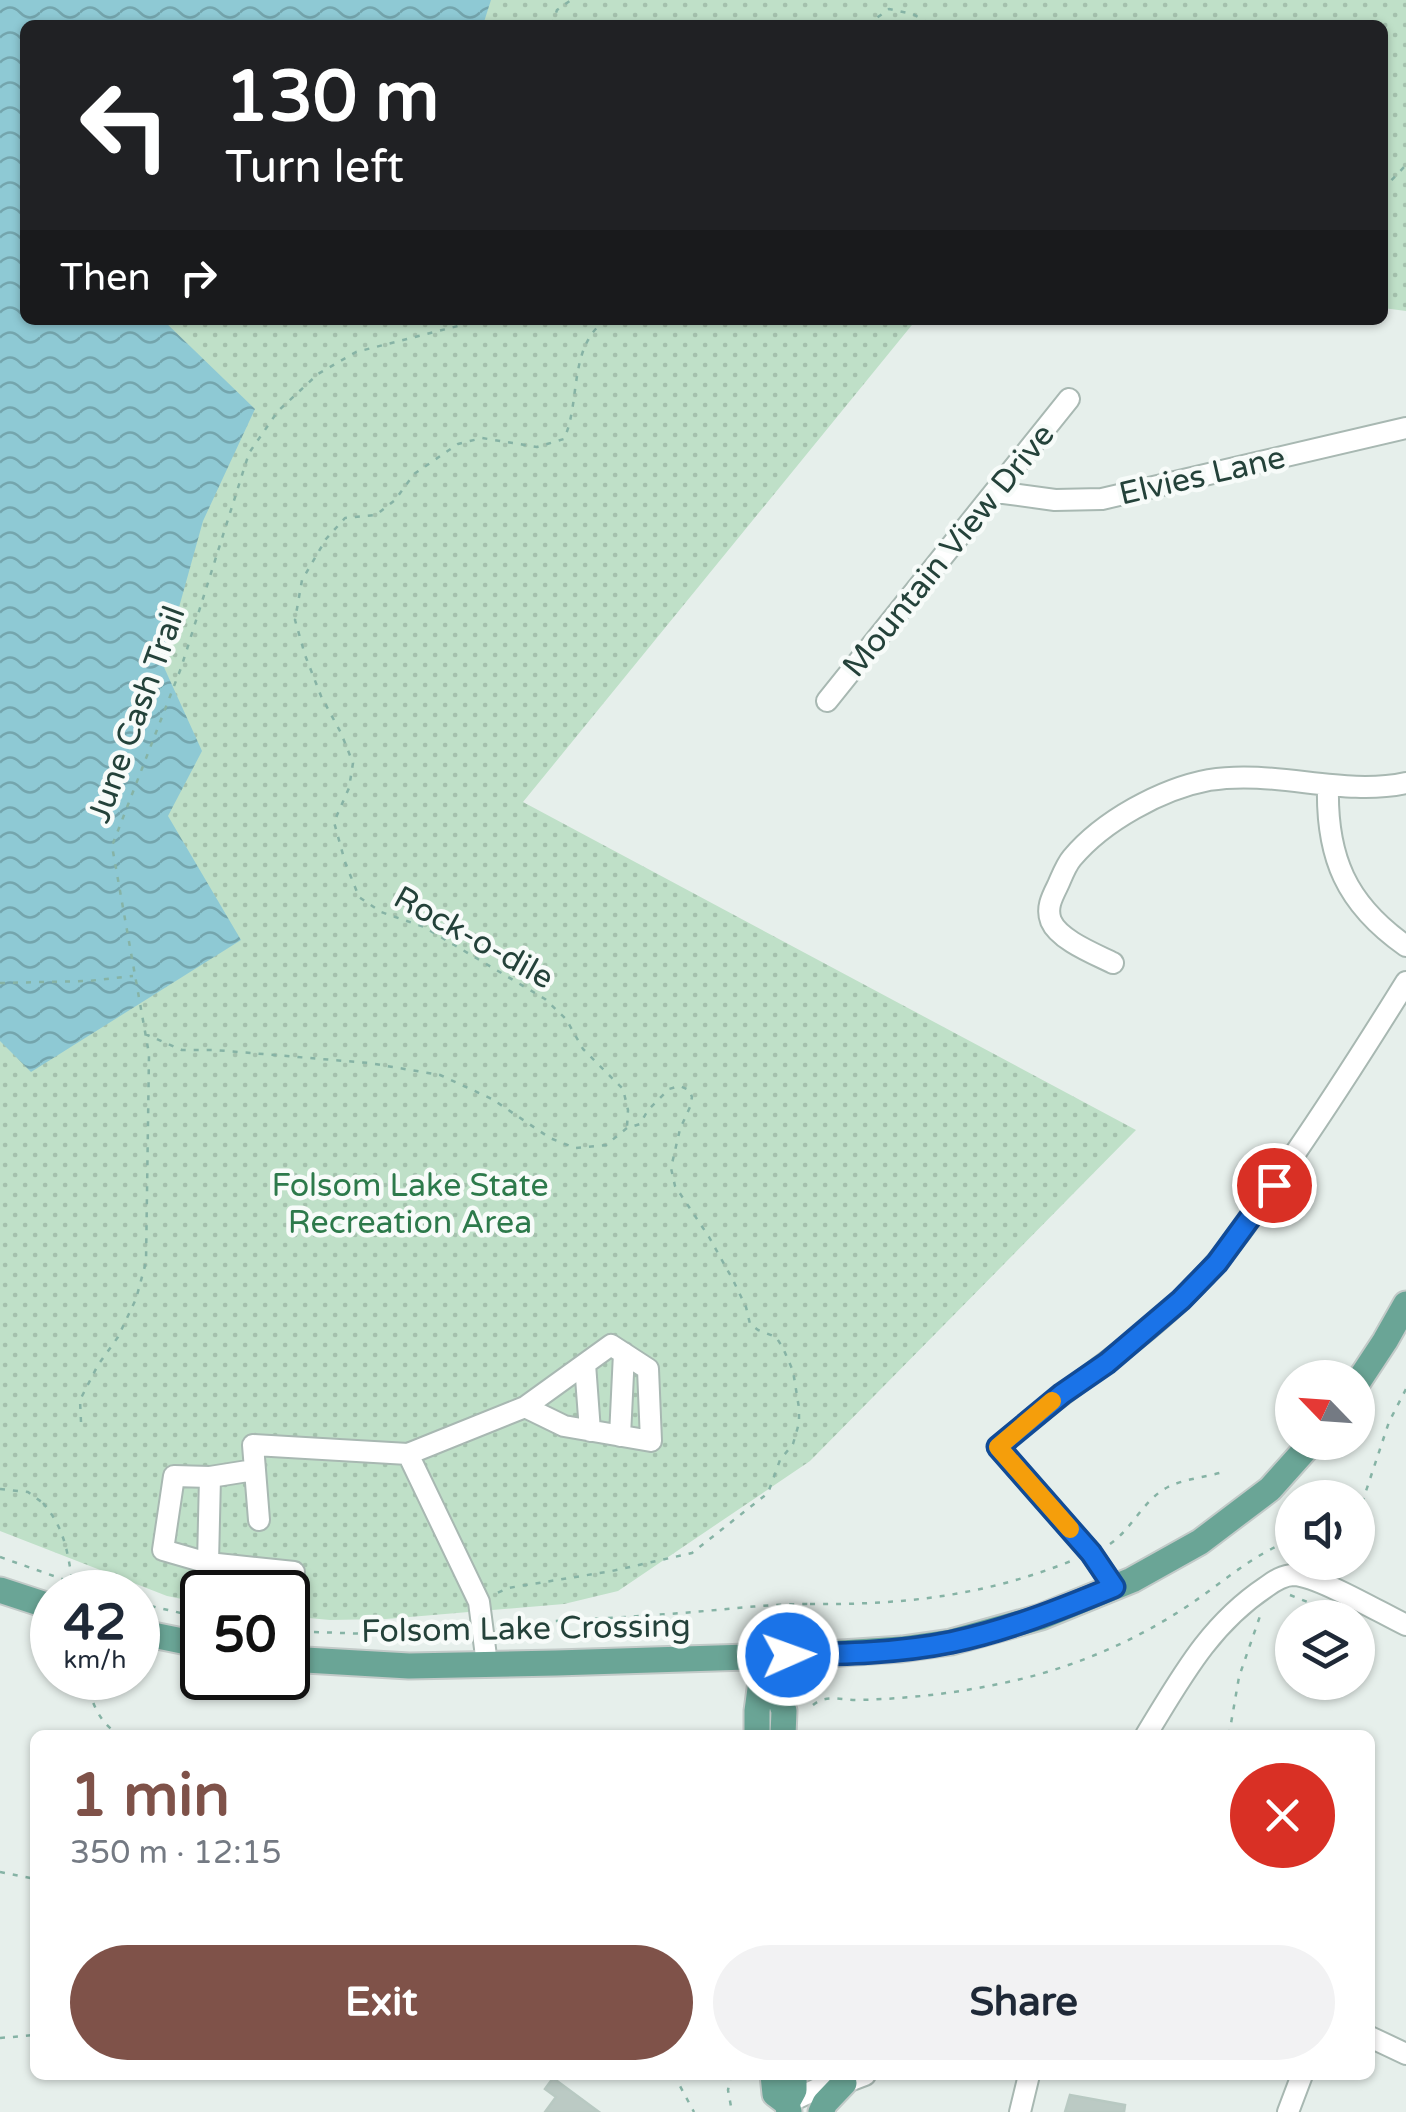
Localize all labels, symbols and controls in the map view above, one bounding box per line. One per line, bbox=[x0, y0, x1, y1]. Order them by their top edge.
text: 130 m bbox=[225, 56, 439, 140]
icon: left bbox=[60, 60, 190, 190]
text: Turn left bbox=[225, 141, 404, 195]
icon: right bbox=[171, 250, 226, 305]
text: Then bbox=[60, 255, 151, 301]
street label: Mountain View Drive bbox=[835, 416, 1063, 685]
street label: Elvies Lane bbox=[1116, 438, 1289, 514]
street label: June Cash Trail bbox=[80, 601, 194, 828]
street label: Rock-o-dile bbox=[387, 878, 560, 997]
pin bbox=[1232, 1143, 1317, 1228]
icon: arrive bbox=[1247, 1158, 1302, 1213]
park label: Folsom Lake State Recreation Area bbox=[271, 1167, 549, 1242]
north arrow bbox=[1275, 1360, 1375, 1460]
map controls bbox=[1275, 1360, 1375, 1700]
button: sound bbox=[1275, 1480, 1375, 1580]
speed limit sign: 50 bbox=[180, 1570, 310, 1700]
text: 42 bbox=[64, 1593, 126, 1653]
button: layers bbox=[1275, 1600, 1375, 1700]
position arrow bbox=[736, 1603, 840, 1707]
street label: Folsom Lake Crossing bbox=[361, 1607, 691, 1651]
text: km/h bbox=[64, 1645, 126, 1675]
text: 1 min bbox=[70, 1760, 230, 1832]
button: close bbox=[1230, 1763, 1335, 1868]
text: 350 m · 12:15 bbox=[70, 1834, 282, 1872]
button: Exit bbox=[70, 1945, 693, 2060]
button: Share bbox=[713, 1945, 1335, 2060]

